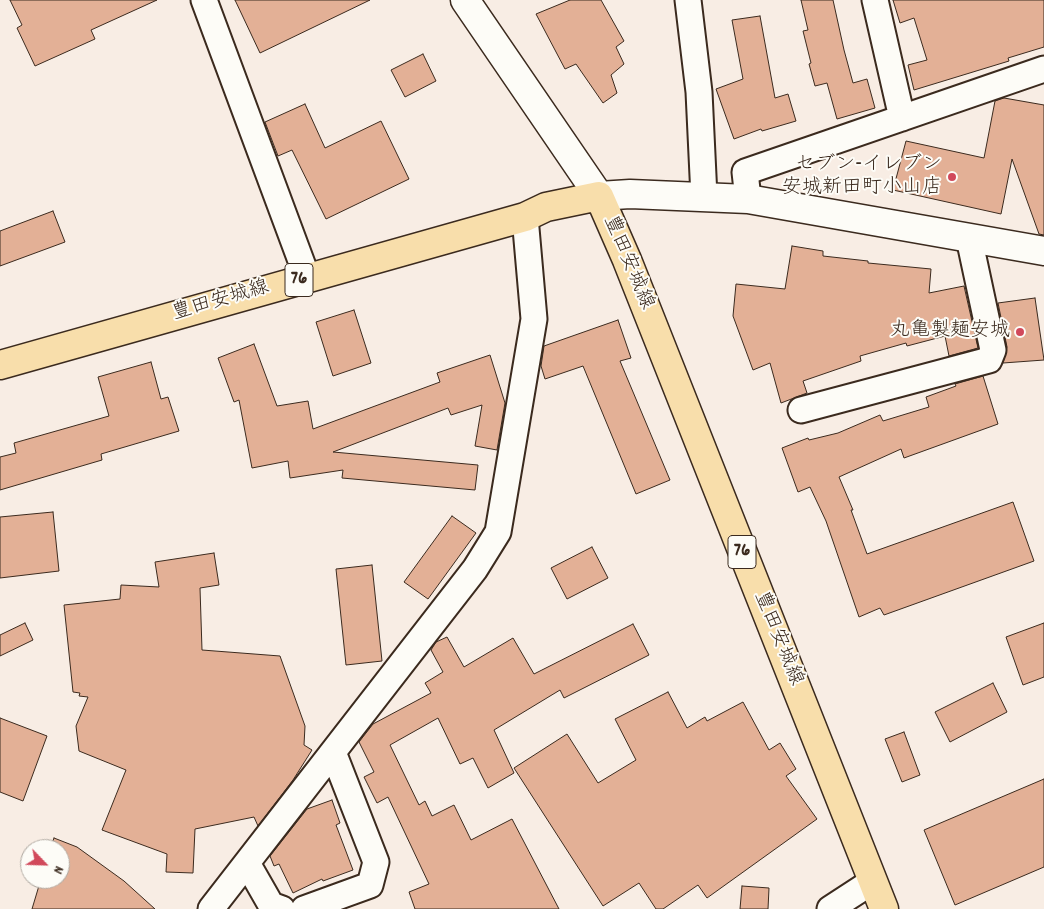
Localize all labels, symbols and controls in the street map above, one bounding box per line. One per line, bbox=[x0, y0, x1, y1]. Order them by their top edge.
place label: セブン-イレブン 安城新田町小山店 bbox=[782, 154, 942, 201]
marker: セブン-イレブン 安城新田町小山店 bbox=[946, 171, 958, 183]
street label: 豊田安城線 bbox=[596, 212, 658, 314]
road number: 76 bbox=[285, 264, 313, 296]
street label: 豊田安城線 bbox=[170, 277, 272, 327]
place label: 丸亀製麺安城 bbox=[890, 320, 1010, 344]
marker: 丸亀製麺安城 bbox=[1014, 326, 1026, 338]
road number: 76 bbox=[728, 536, 756, 568]
street label: 豊田安城線 bbox=[747, 588, 807, 690]
north arrow bbox=[20, 839, 70, 889]
text: N bbox=[47, 862, 68, 877]

